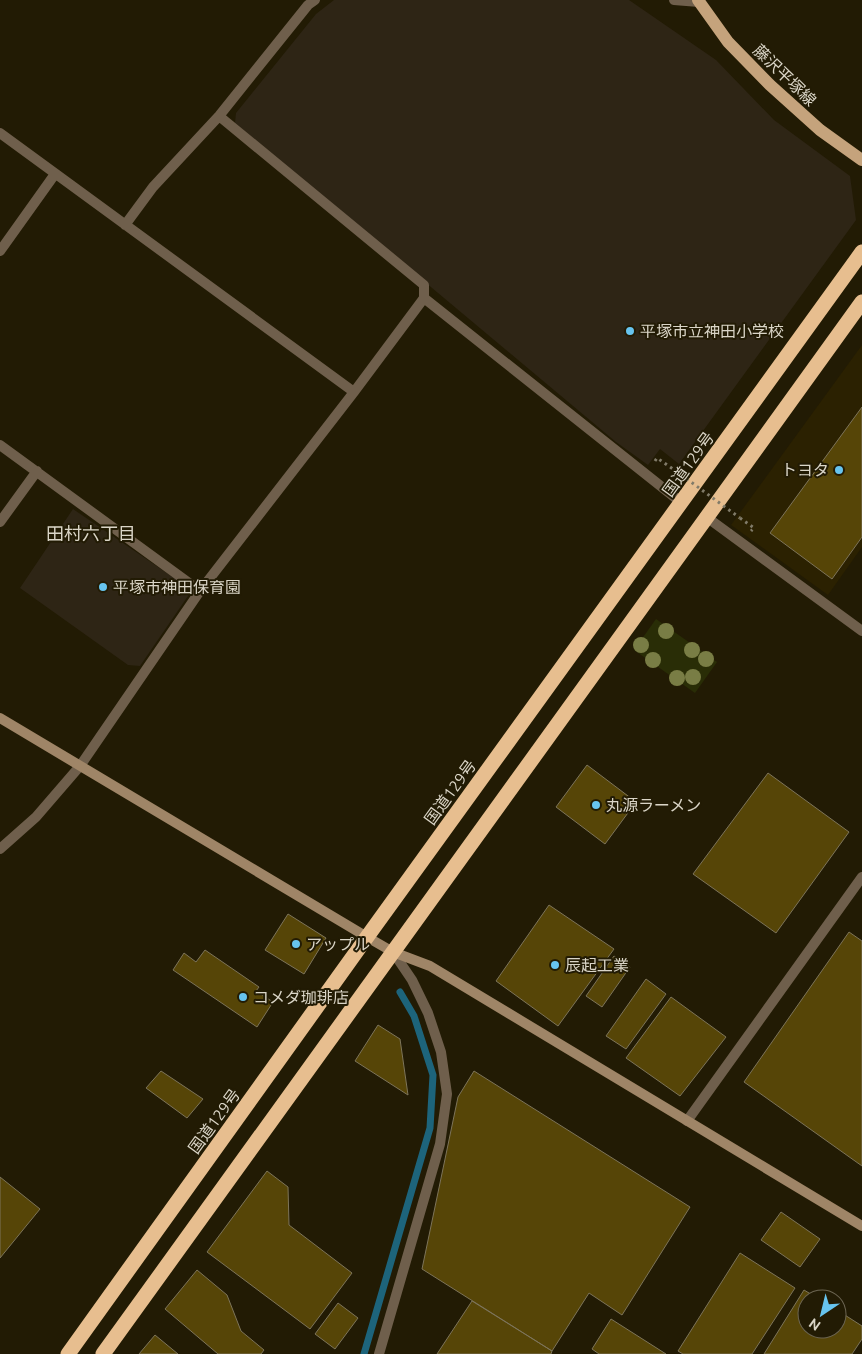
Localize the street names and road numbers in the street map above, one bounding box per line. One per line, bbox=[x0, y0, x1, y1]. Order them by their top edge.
street label: 藤沢平塚線 bbox=[750, 41, 820, 109]
street label: 国道129号 bbox=[659, 428, 717, 500]
street label: 国道129号 bbox=[421, 756, 479, 828]
street label: 国道129号 bbox=[185, 1085, 243, 1157]

